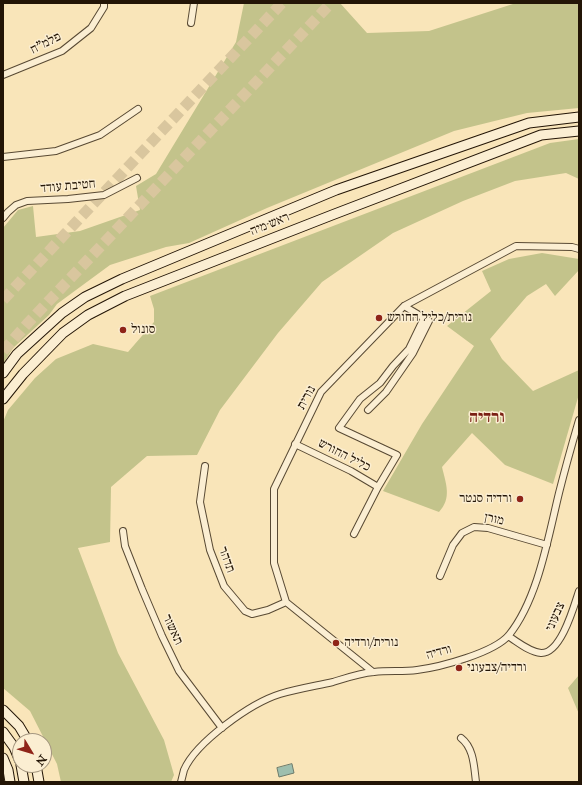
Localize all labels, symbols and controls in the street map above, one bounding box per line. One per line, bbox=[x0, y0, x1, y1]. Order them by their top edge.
street label: פלמ"ח bbox=[28, 30, 64, 58]
street label: חטיבת עודד bbox=[40, 177, 96, 197]
street label: ראש מיה bbox=[248, 210, 292, 240]
place label: נורית/כליל החורש bbox=[387, 310, 472, 326]
marker: נורית/כליל החורש bbox=[374, 313, 384, 323]
place label: סונול bbox=[131, 322, 155, 338]
marker: סונול bbox=[118, 325, 128, 335]
street label: נורית bbox=[294, 383, 320, 413]
district label: ורדיה bbox=[469, 408, 505, 428]
street label: כליל החורש bbox=[315, 436, 373, 476]
place label: ורדיה סנטר bbox=[459, 491, 512, 507]
marker: ורדיה סנטר bbox=[515, 494, 525, 504]
street label: מורן bbox=[483, 510, 505, 530]
street label: תדהר bbox=[214, 545, 238, 575]
street label: צבעוני bbox=[543, 600, 569, 634]
street label: תאשור bbox=[158, 612, 186, 648]
place label: נורית/ורדיה bbox=[344, 635, 398, 651]
marker: נורית/ורדיה bbox=[331, 638, 341, 648]
street label: ורדיה bbox=[424, 642, 454, 664]
place label: ורדיה/צבעוני bbox=[467, 660, 527, 676]
marker: ורדיה/צבעוני bbox=[454, 663, 464, 673]
north arrow bbox=[12, 733, 52, 773]
text: N bbox=[33, 752, 49, 768]

